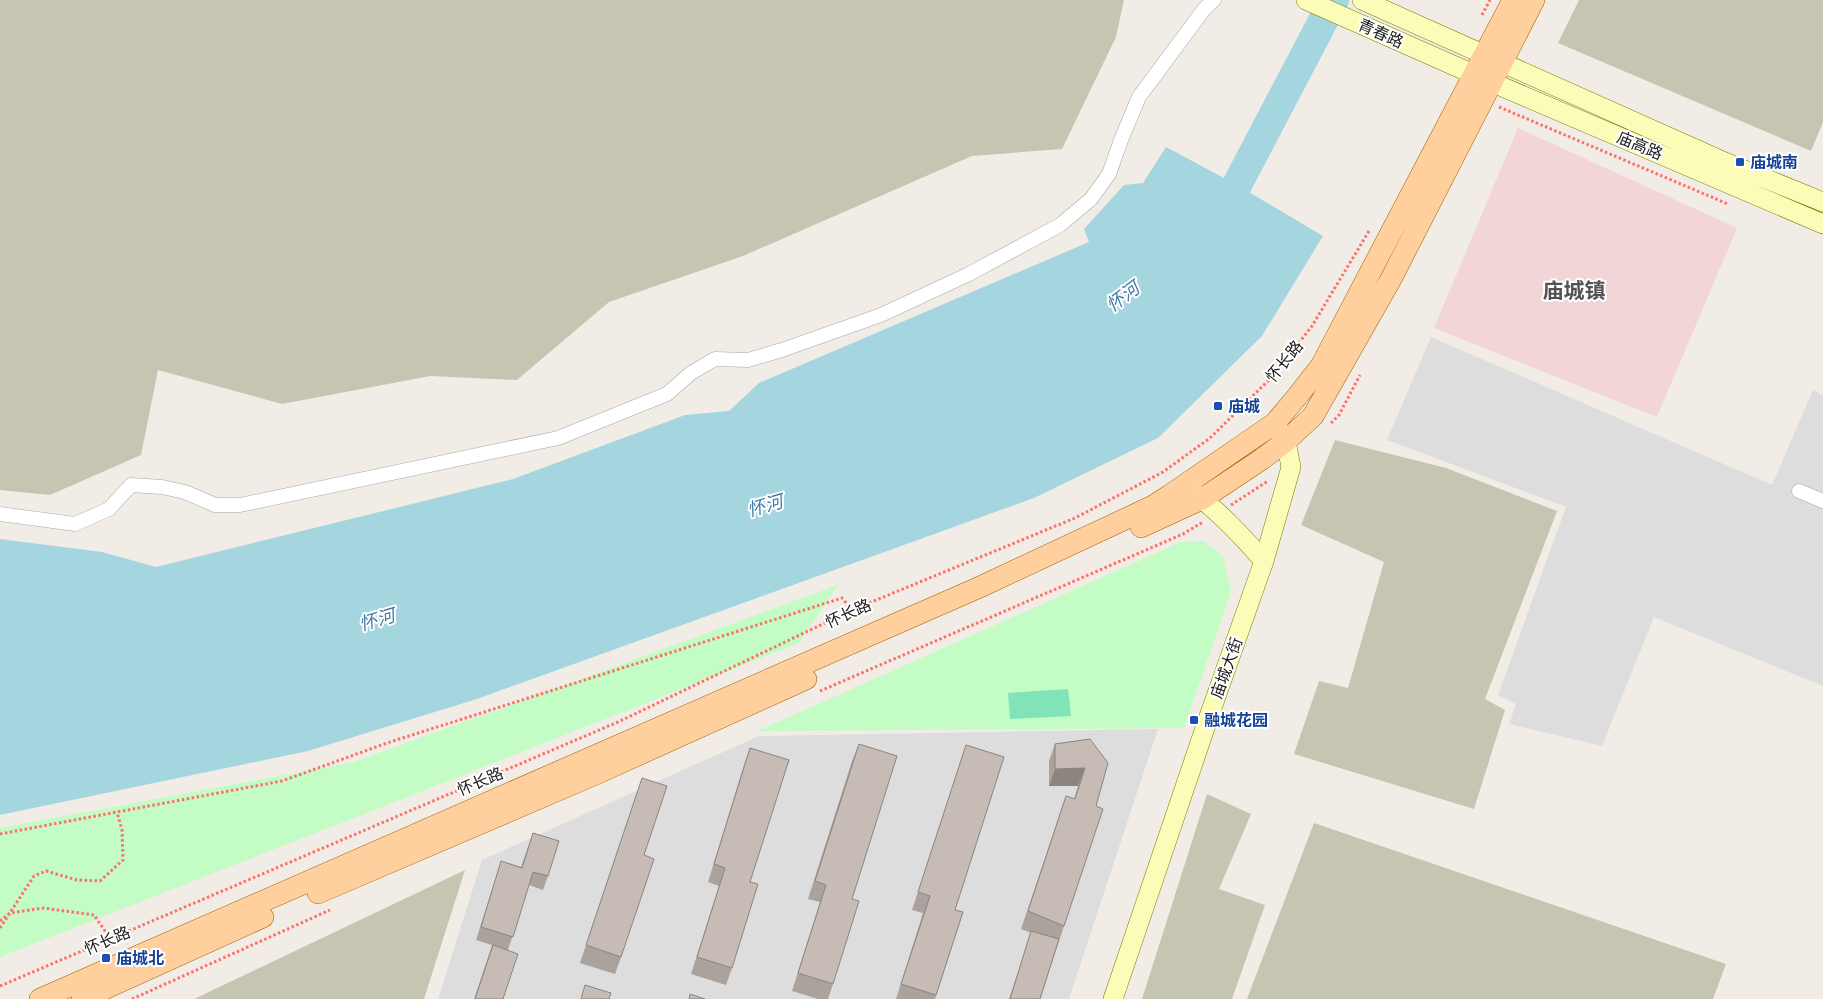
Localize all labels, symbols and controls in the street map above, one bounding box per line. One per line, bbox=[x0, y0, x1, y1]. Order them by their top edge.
street label: 青春路 bbox=[1354, 14, 1407, 54]
street label: 庙高路 bbox=[1613, 126, 1666, 165]
place label: 庙城南 bbox=[1750, 152, 1798, 174]
marker: 庙城南 bbox=[1734, 156, 1746, 168]
water label: 怀河 bbox=[1101, 275, 1148, 318]
district label: 庙城镇 bbox=[1543, 276, 1606, 306]
street label: 怀长路 bbox=[1261, 336, 1308, 387]
place label: 庙城 bbox=[1228, 396, 1260, 418]
marker: 庙城 bbox=[1212, 400, 1224, 412]
water label: 怀河 bbox=[744, 489, 789, 523]
street label: 怀长路 bbox=[822, 594, 875, 634]
water label: 怀河 bbox=[356, 603, 401, 637]
street label: 庙城大街 bbox=[1206, 635, 1248, 702]
place label: 融城花园 bbox=[1204, 710, 1268, 732]
marker: 融城花园 bbox=[1188, 714, 1200, 726]
street label: 怀长路 bbox=[454, 762, 507, 801]
street label: 怀长路 bbox=[81, 921, 134, 960]
place label: 庙城北 bbox=[116, 948, 164, 970]
marker: 庙城北 bbox=[100, 952, 112, 964]

